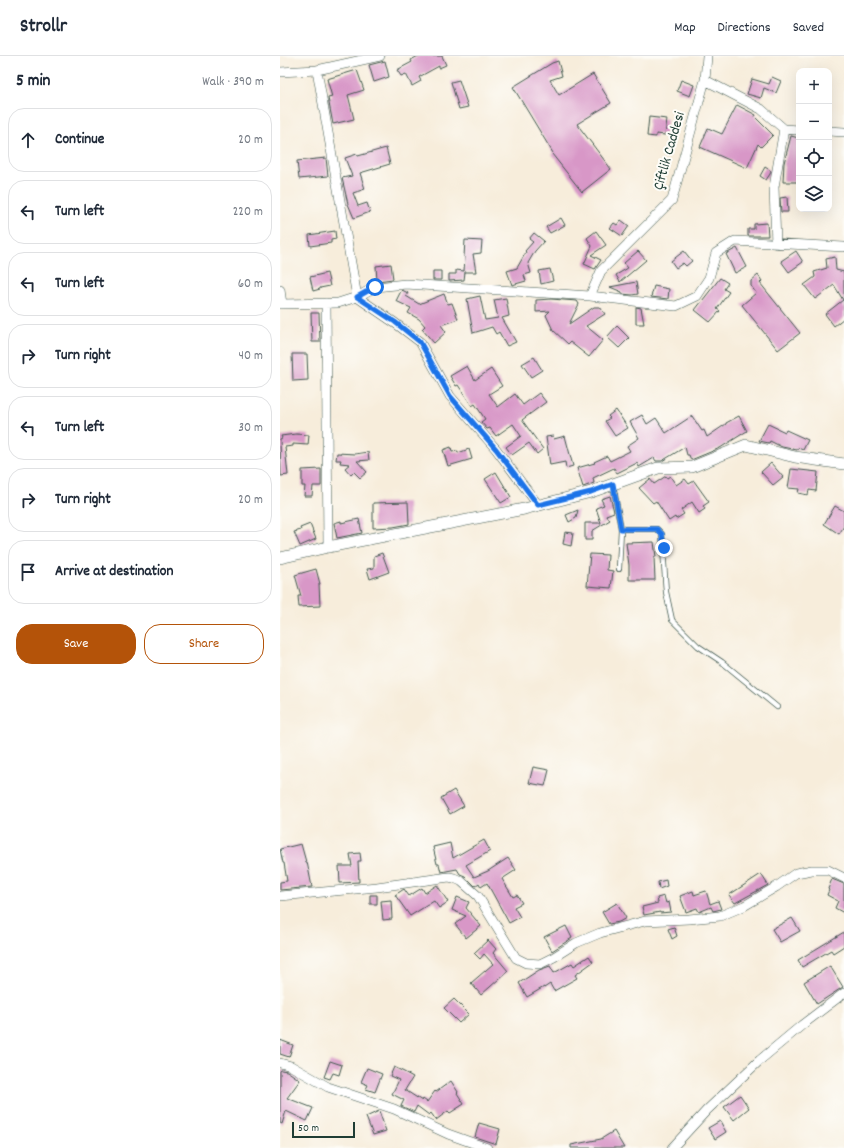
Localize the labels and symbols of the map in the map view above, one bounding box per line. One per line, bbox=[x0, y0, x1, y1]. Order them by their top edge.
street label: Çiftlik Caddesi bbox=[648, 109, 692, 193]
route start bbox=[366, 278, 384, 296]
route end bbox=[655, 539, 673, 557]
scale bar bbox=[292, 1120, 355, 1139]

